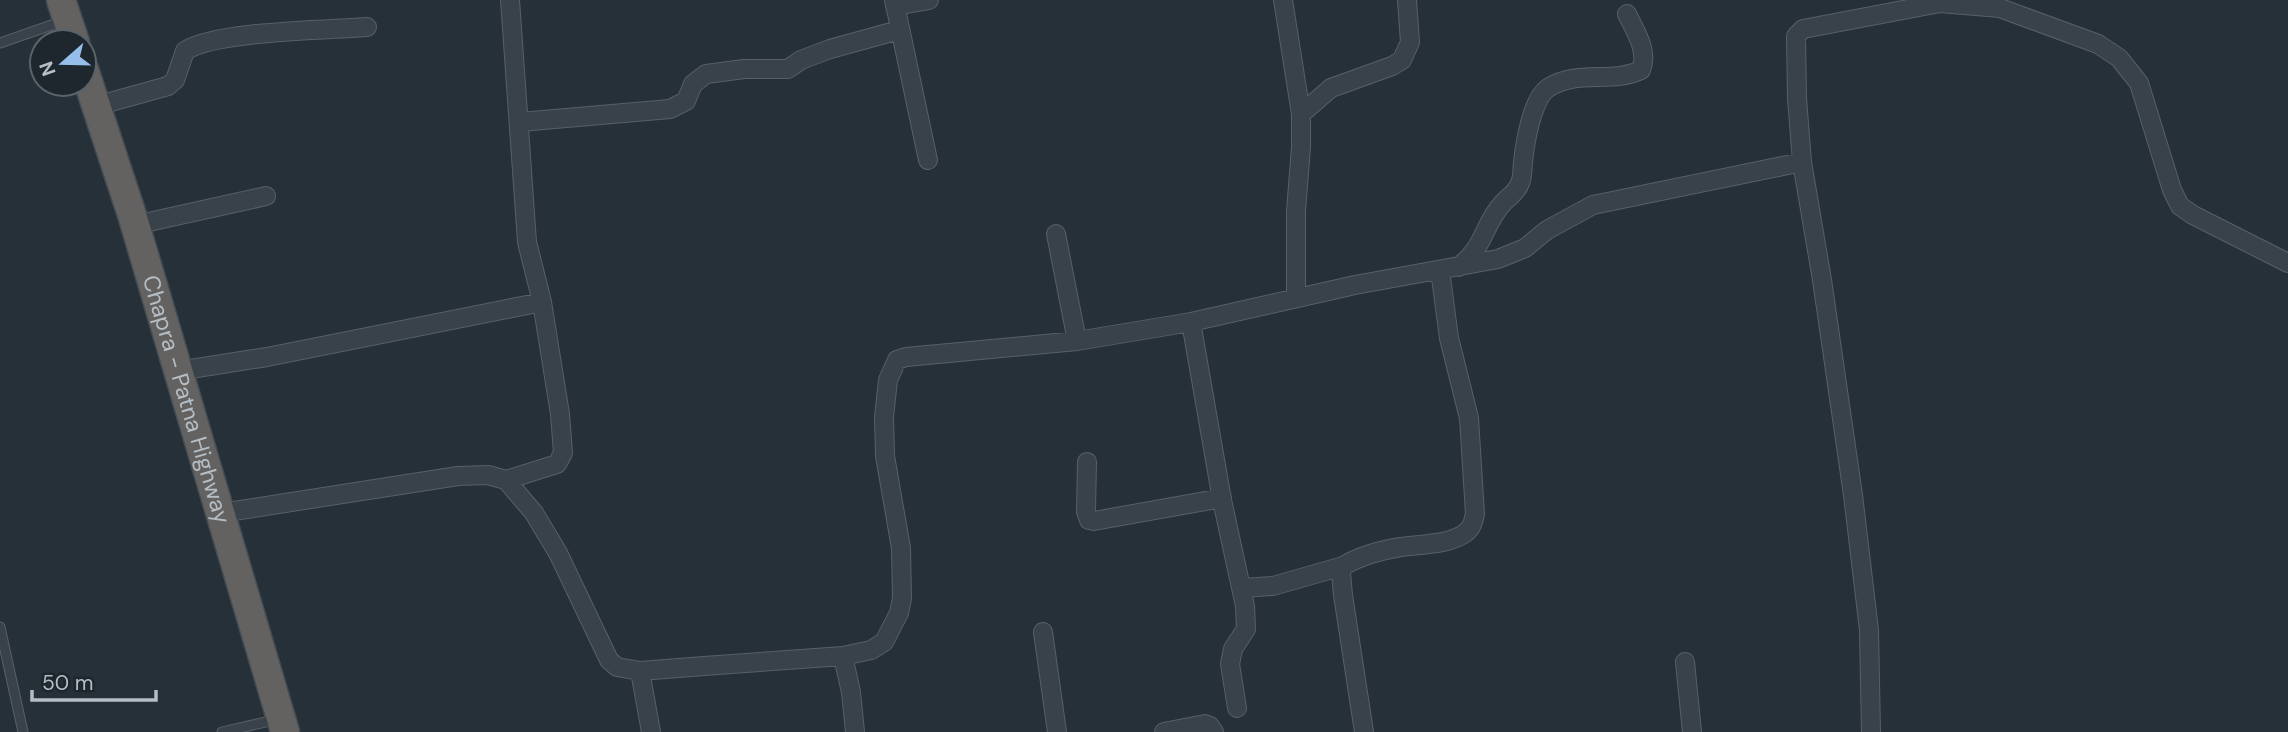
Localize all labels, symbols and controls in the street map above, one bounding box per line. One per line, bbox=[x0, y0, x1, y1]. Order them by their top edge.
north arrow bbox=[28, 28, 98, 98]
text: N bbox=[33, 58, 62, 79]
street label: Chapra - Patna Highway bbox=[136, 272, 238, 527]
scale bar bbox=[32, 658, 156, 702]
text: 50 m bbox=[42, 669, 93, 697]

